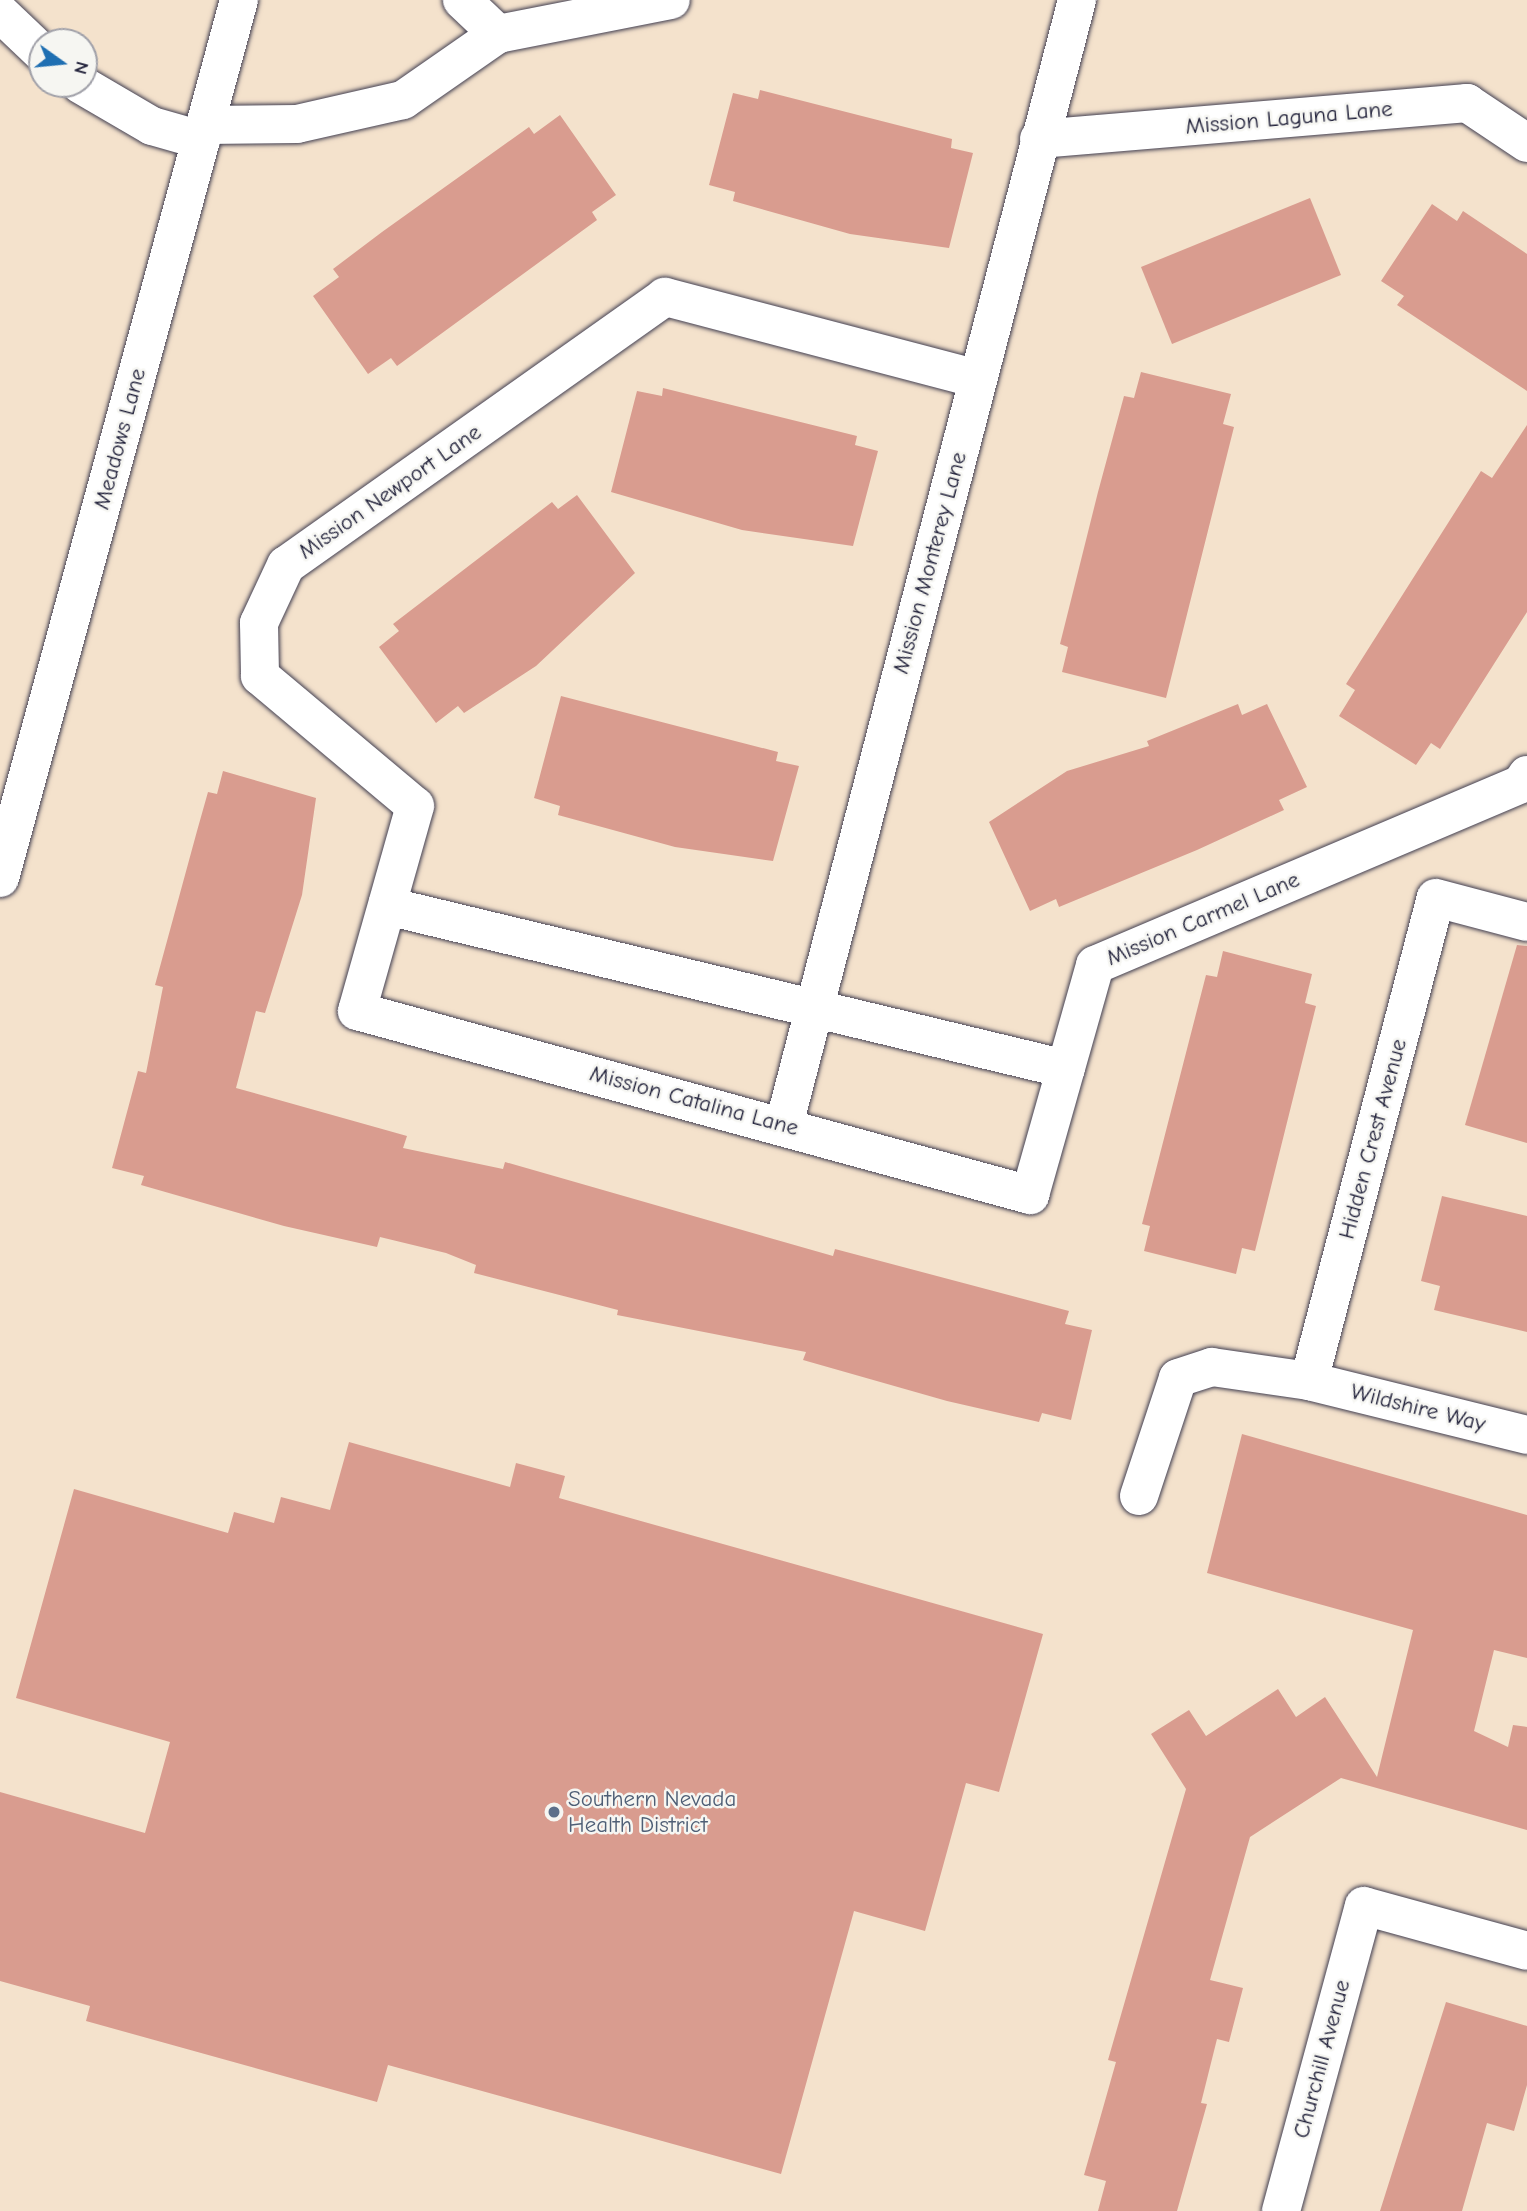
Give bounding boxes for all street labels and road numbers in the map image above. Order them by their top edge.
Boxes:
street label: Mission Laguna Lane [1184,95,1394,141]
street label: Meadows Lane [88,365,152,513]
street label: Mission Newport Lane [293,419,487,565]
street label: Mission Monterey Lane [887,449,973,677]
street label: Mission Carmel Lane [1102,866,1304,972]
street label: Hidden Crest Avenue [1333,1036,1413,1242]
street label: Mission Catalina Lane [587,1060,801,1142]
street label: Wildshire Way [1348,1378,1488,1438]
street label: Churchill Avenue [1288,1977,1356,2141]

